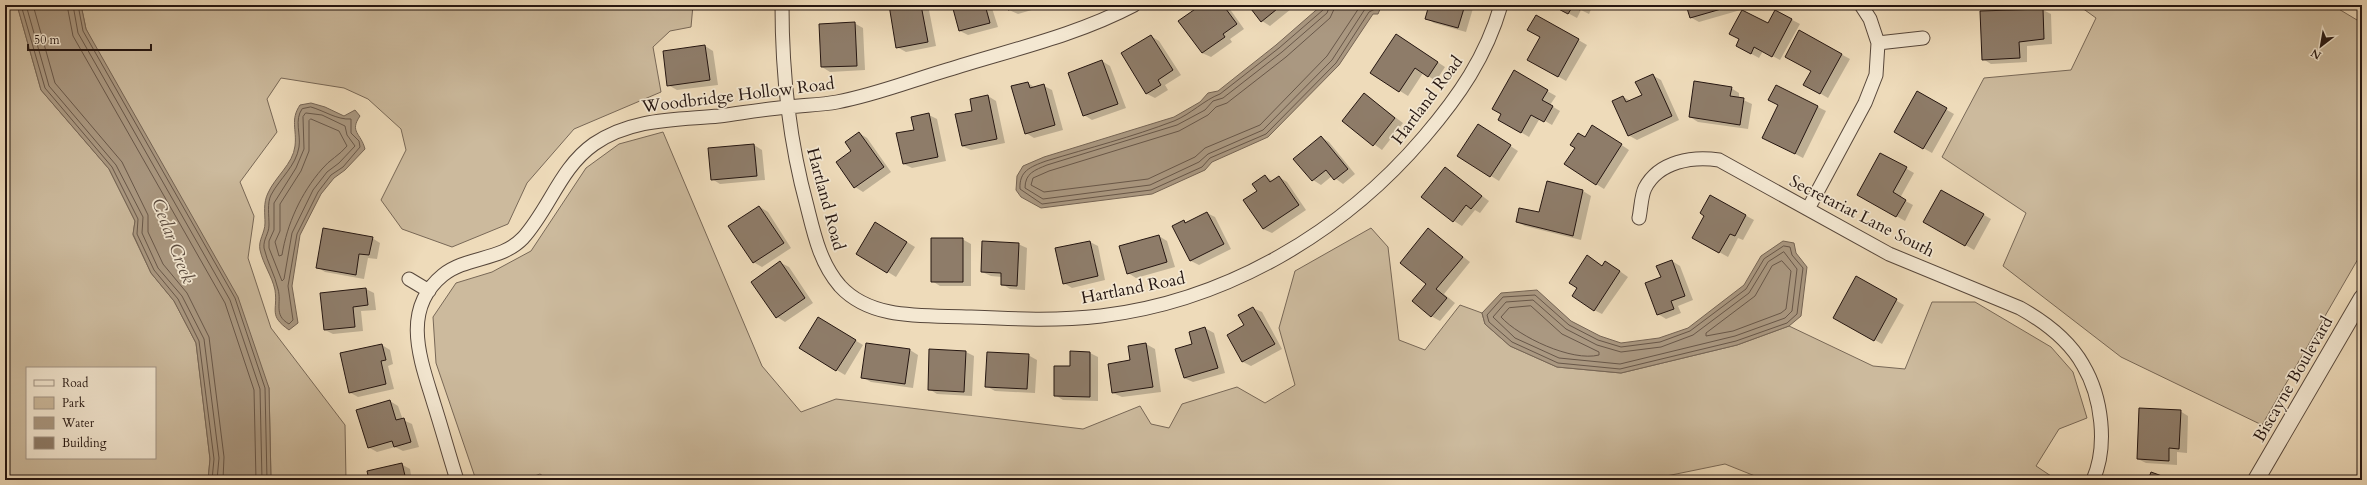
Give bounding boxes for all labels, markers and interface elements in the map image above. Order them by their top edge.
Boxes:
scale bar [28,26,151,52]
north arrow [2301,26,2341,66]
text: 50 m [34,32,61,48]
text: N [2308,45,2324,63]
street label: Hartland Road [1386,51,1468,149]
street label: Woodbridge Hollow Road [639,72,836,118]
street label: Hartland Road [801,145,851,253]
street label: Secretariat Lane South [1785,169,1939,263]
water label: Cedar Creek [145,195,201,287]
street label: Hartland Road [1079,267,1187,309]
street label: Biscayne Boulevard [2248,312,2338,446]
legend [26,367,156,459]
text: Road [62,375,89,391]
text: Park [62,395,86,411]
text: Water [61,415,95,431]
text: Building [62,435,107,451]

